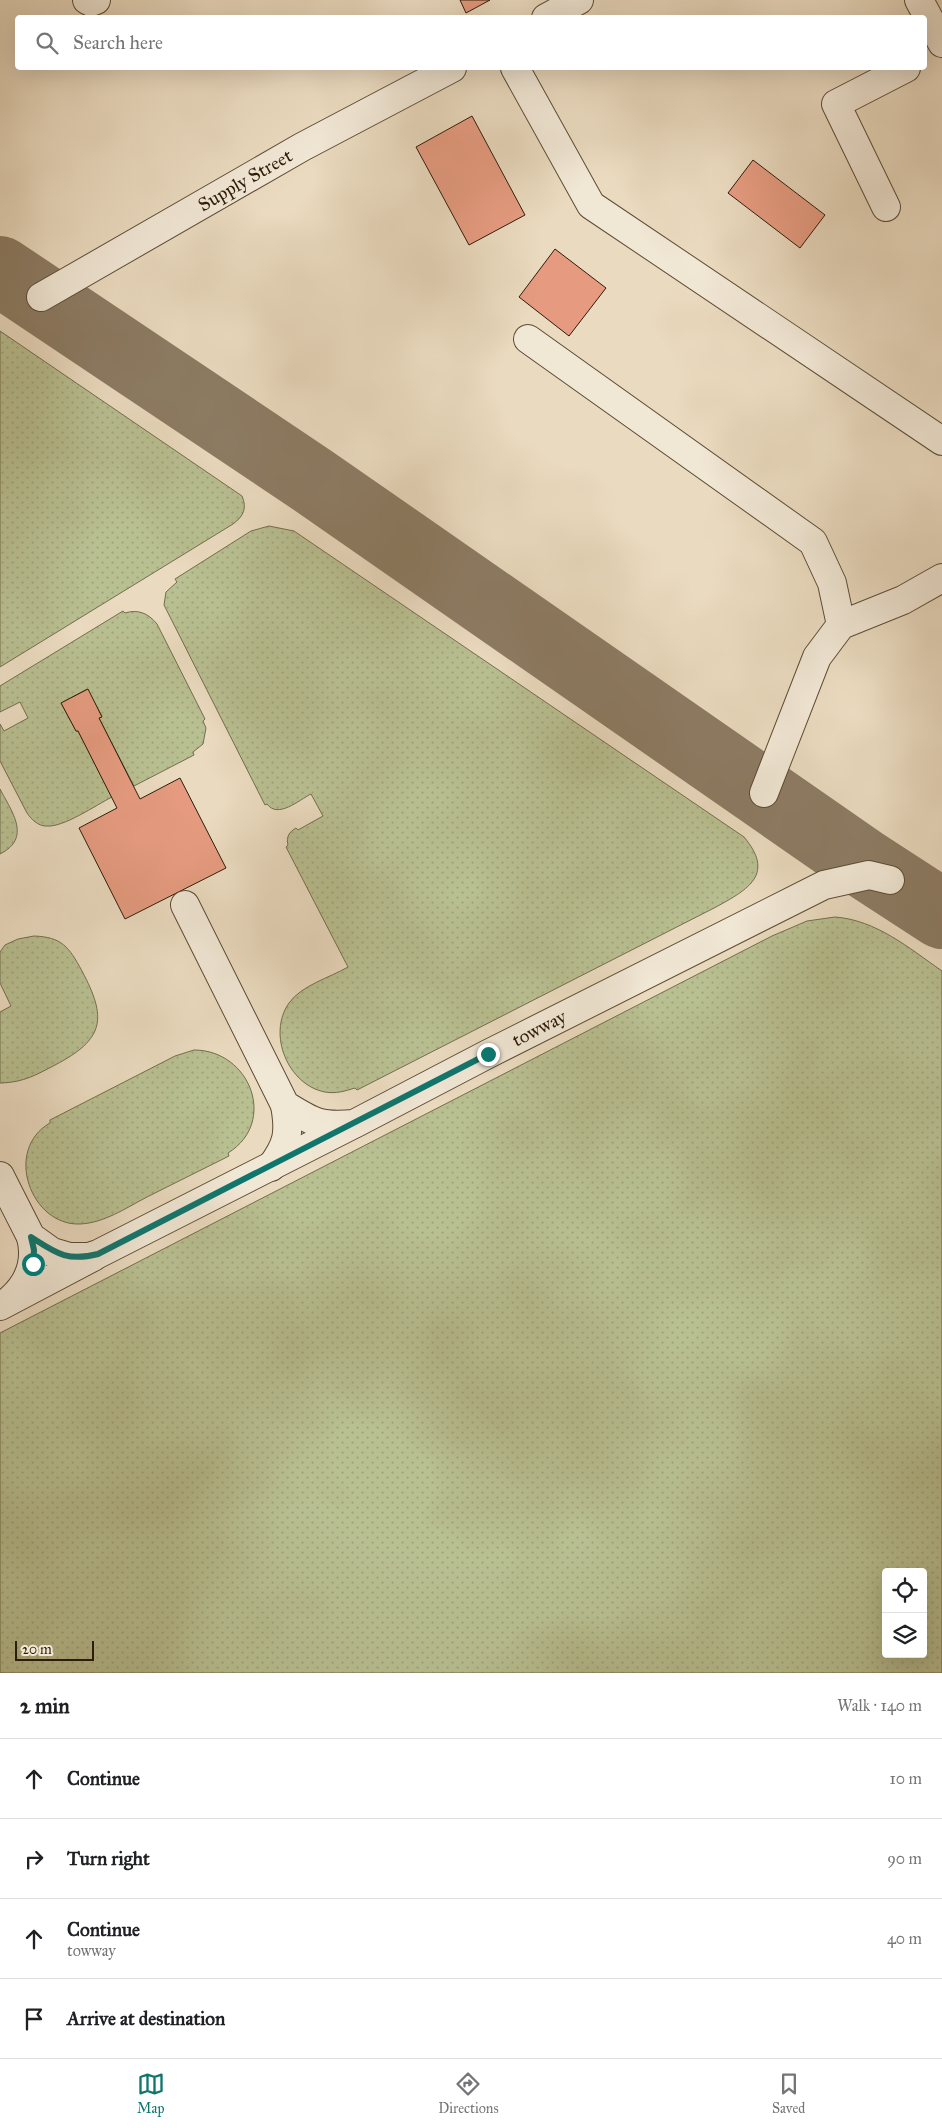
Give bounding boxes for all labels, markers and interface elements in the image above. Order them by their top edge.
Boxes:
search box [15,15,927,70]
icon: search [33,29,61,57]
text: Search here [73,31,163,54]
street label: Supply Street [194,144,296,216]
street label: towway [508,1004,571,1051]
route end [477,1043,500,1066]
route start [22,1253,45,1276]
map controls [882,1568,927,1658]
button: locate [882,1568,927,1613]
button: layers [882,1613,927,1658]
scale bar [15,1638,94,1661]
text: 20 m [22,1641,52,1658]
text: 2 min [20,1693,70,1719]
text: Walk · 140 m [837,1696,922,1715]
icon: ahead [20,1765,48,1793]
text: Continue [67,1767,140,1790]
text: 10 m [890,1769,922,1788]
icon: right [20,1845,48,1873]
text: Turn right [67,1847,150,1870]
text: 90 m [887,1849,922,1868]
text: Continue [67,1918,140,1941]
icon: ahead [20,1925,48,1953]
text: 40 m [887,1929,922,1948]
text: towway [67,1941,116,1960]
icon: arrive [20,2005,48,2033]
text: Arrive at destination [67,2007,225,2030]
tab: Map [137,2070,165,2117]
tab: Directions [438,2070,499,2117]
tab: Saved [772,2070,805,2117]

